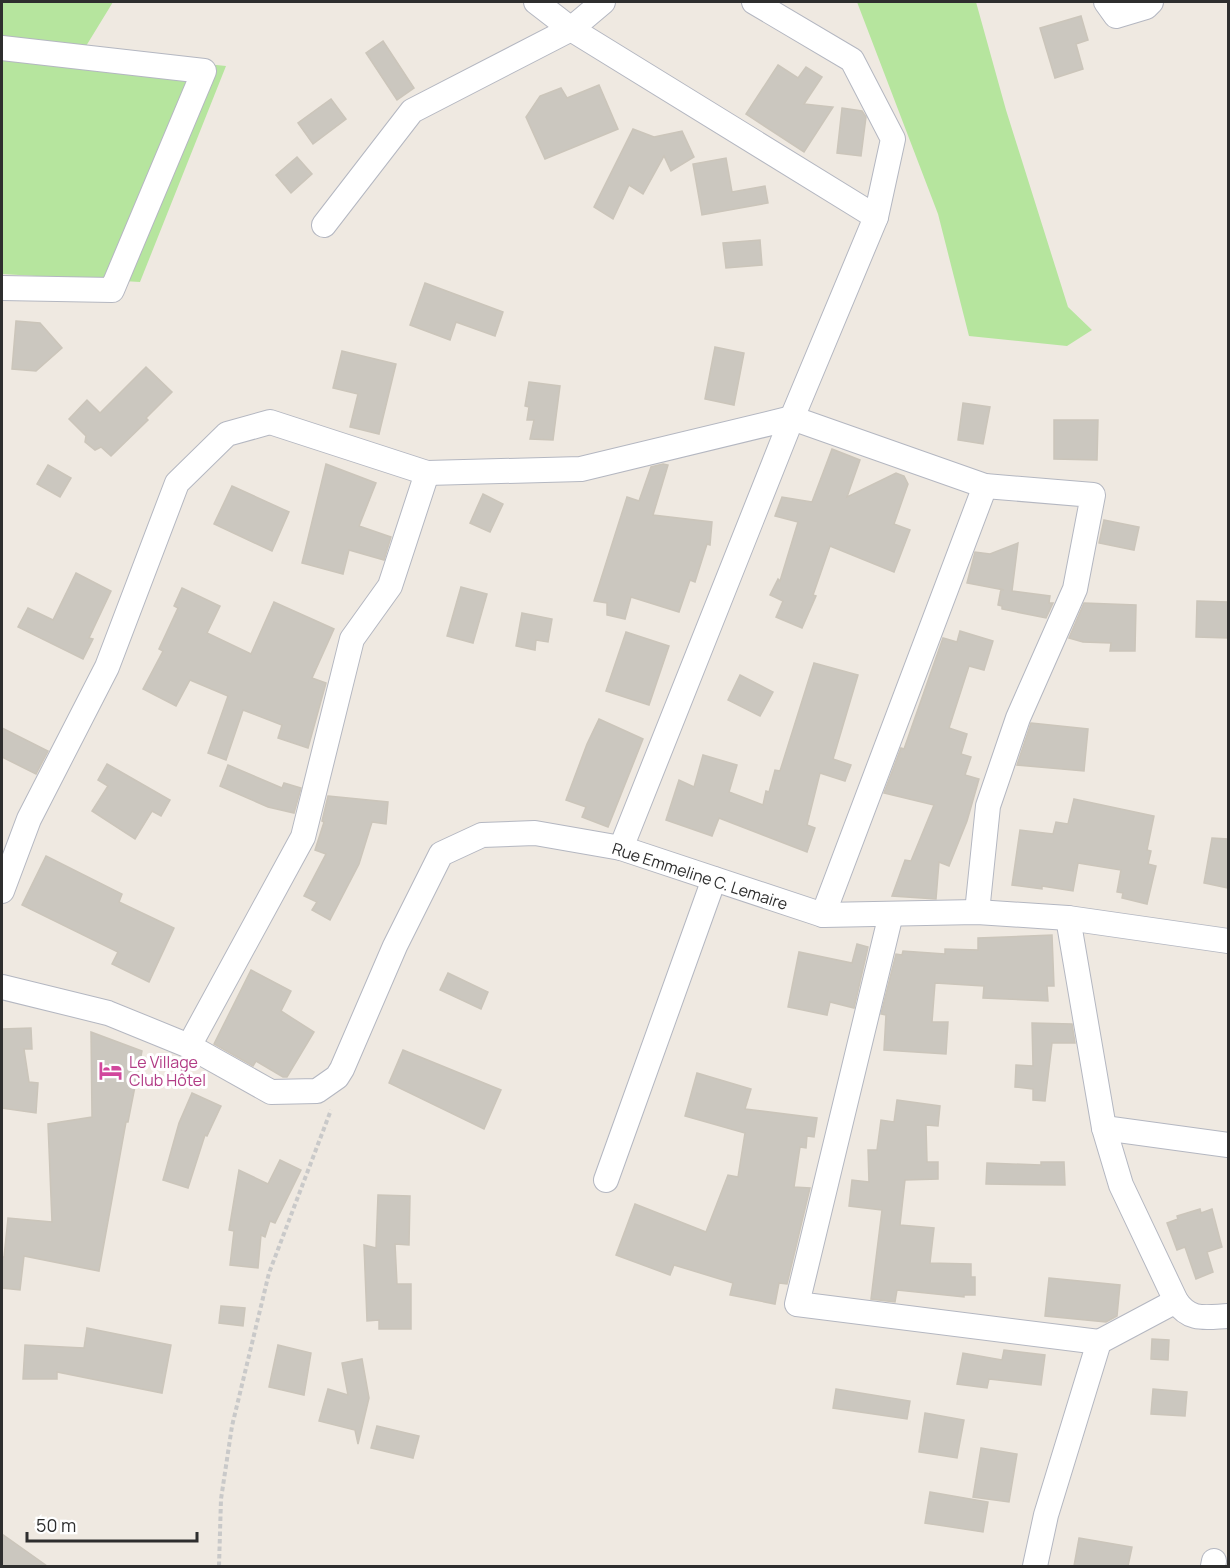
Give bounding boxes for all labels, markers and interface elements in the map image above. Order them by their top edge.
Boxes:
street label: Rue Emmeline C. Lemaire [609,837,791,915]
place label: Le Village Club Hôtel [129,1051,206,1091]
hotel icon: Le Village Club Hôtel [98,1058,124,1084]
scale bar [27,1505,196,1543]
text: 50 m [36,1513,76,1537]

